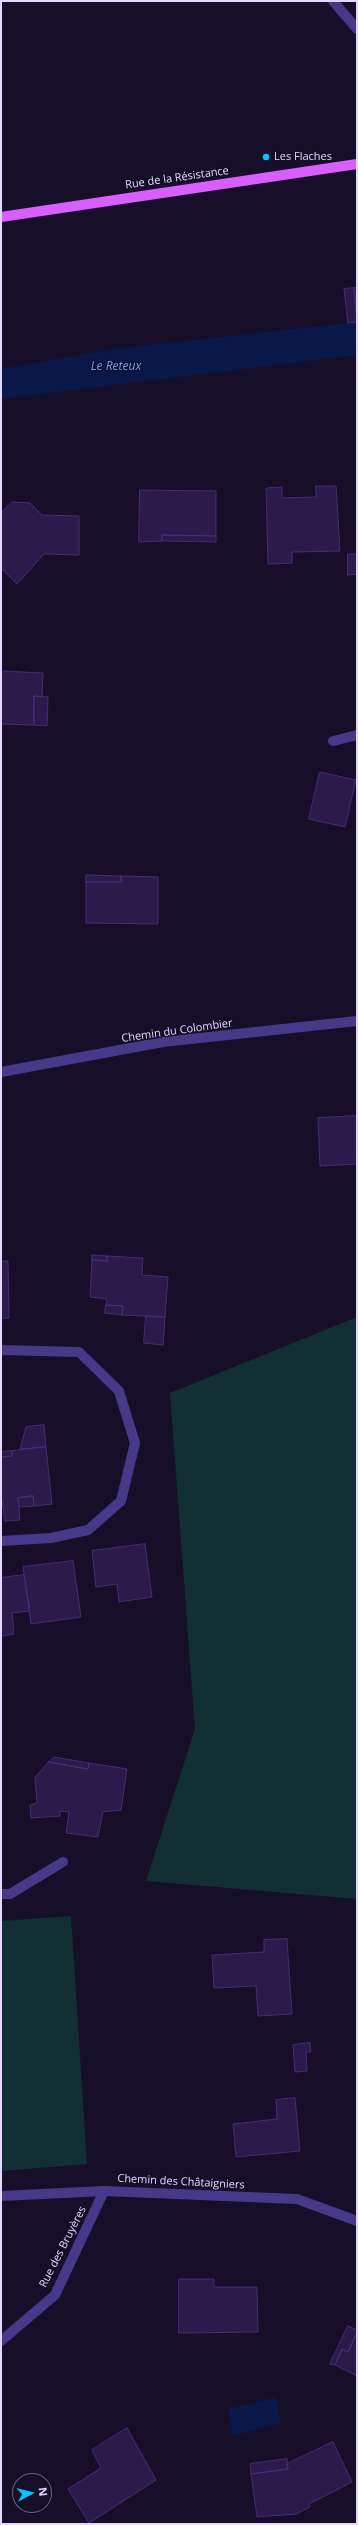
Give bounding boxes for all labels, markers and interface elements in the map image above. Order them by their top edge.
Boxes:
place label: Les Flaches [274,150,332,164]
marker: Les Flaches [261,152,271,162]
street label: Rue de la Résistance [124,164,230,192]
water label: Le Reteux [91,360,141,374]
street label: Chemin du Colombier [121,1017,233,1045]
street label: Chemin des Châtaigniers [117,2172,245,2192]
street label: Rue des Bruyères [37,2204,89,2290]
north arrow [12,2473,52,2513]
text: N [35,2486,51,2497]

